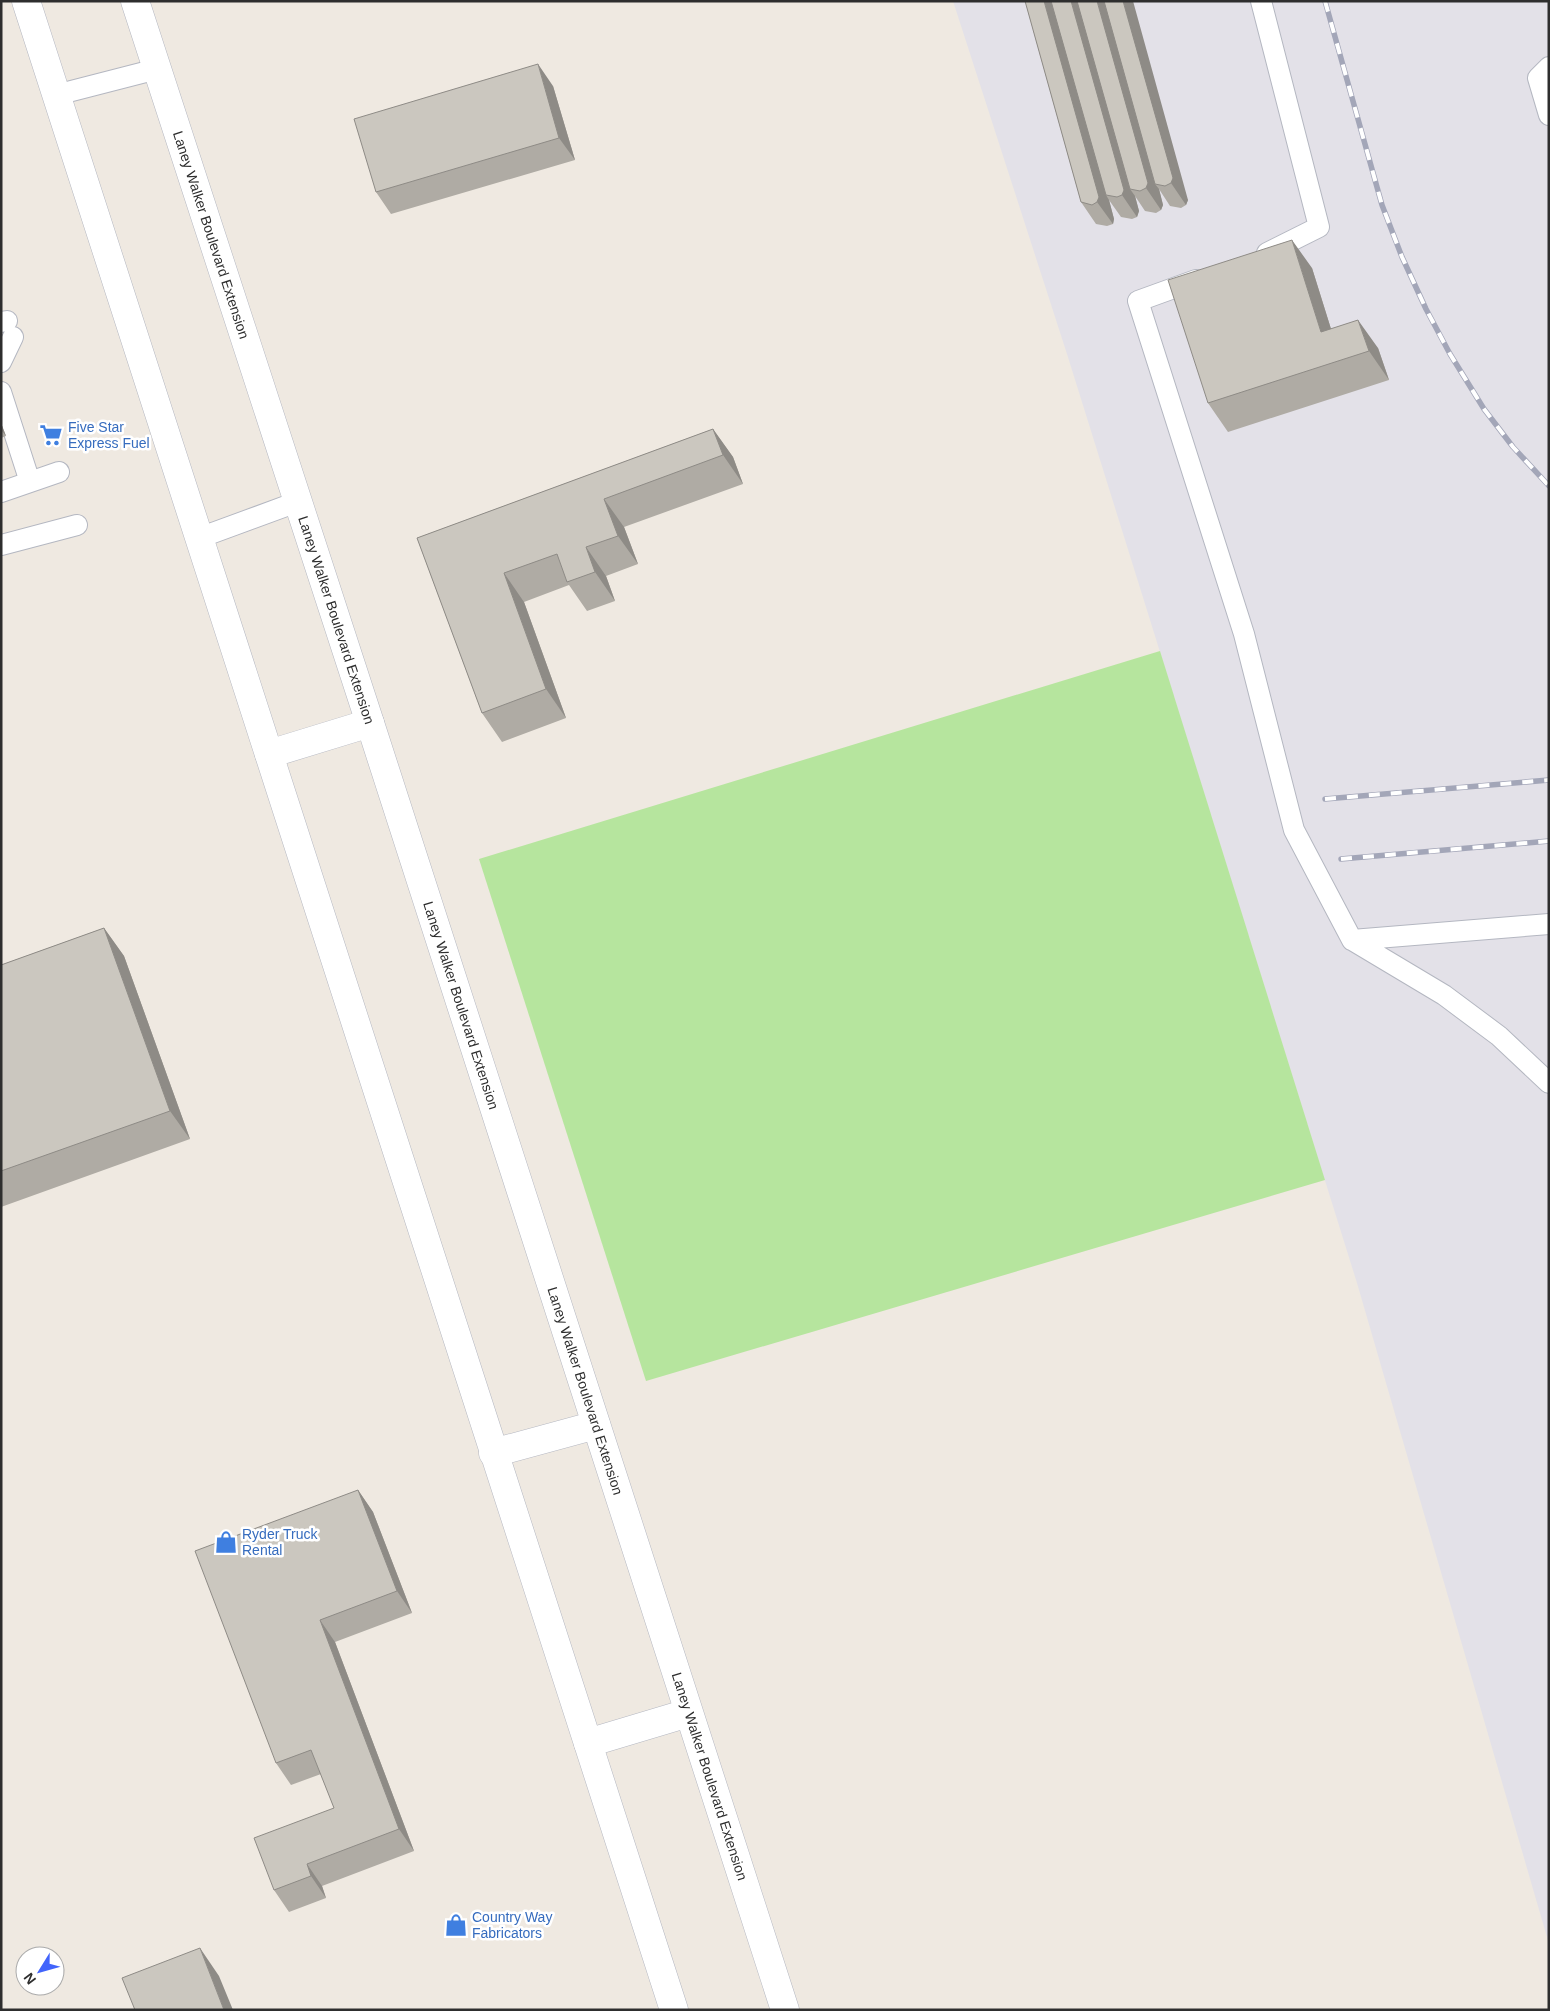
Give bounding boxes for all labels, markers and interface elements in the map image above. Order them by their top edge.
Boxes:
street label: Laney Walker Boulevard Extension [170,129,252,341]
place label: Five Star Express Fuel [68,419,150,451]
supermarket icon: Five Star Express Fuel [38,422,64,448]
street label: Laney Walker Boulevard Extension [295,514,378,726]
street label: Laney Walker Boulevard Extension [420,899,502,1111]
street label: Laney Walker Boulevard Extension [544,1285,626,1497]
place label: Ryder Truck Rental [242,1526,318,1558]
shop icon: Ryder Truck Rental [213,1529,239,1555]
street label: Laney Walker Boulevard Extension [669,1670,751,1882]
place label: Country Way Fabricators [472,1909,552,1941]
shop icon: Country Way Fabricators [443,1912,469,1938]
north arrow [15,1946,65,1996]
text: N [20,1970,39,1988]

